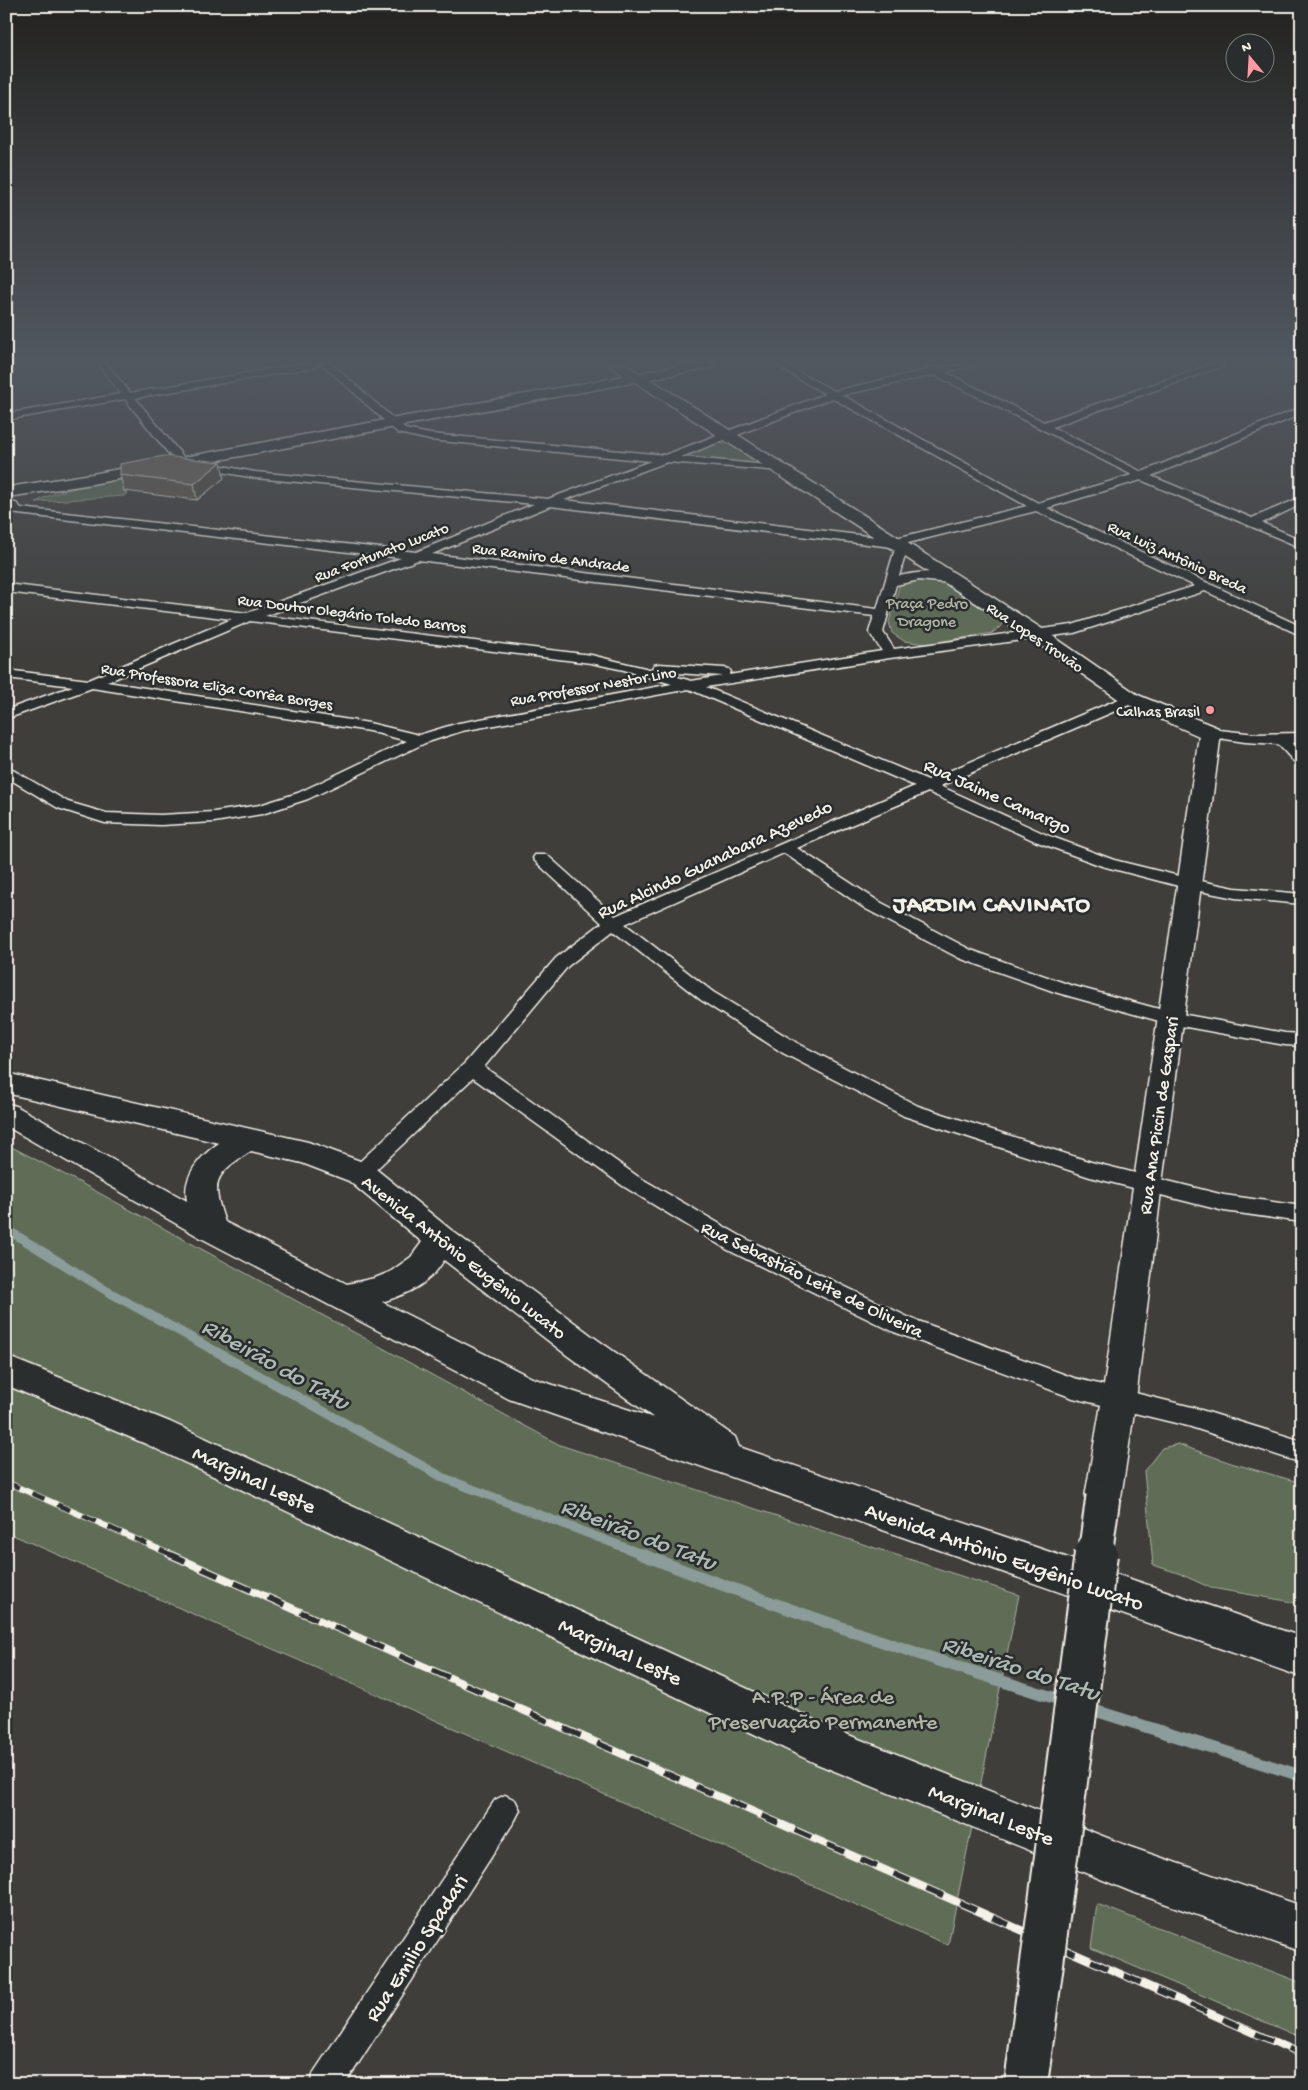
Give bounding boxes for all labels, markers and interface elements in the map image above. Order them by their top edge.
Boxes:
north arrow [1226,32,1276,82]
text: N [1240,39,1254,58]
street label: Rua Luiz Antônio Breda [1104,519,1250,600]
street label: Rua Fortunato Lucato [312,520,452,589]
street label: Rua Ramiro de Andrade [471,540,631,579]
street label: Rua Doutor Olegário Toledo Barros [236,592,468,639]
park label: Praça Pedro Dragone [885,596,968,633]
street label: Rua Lopes Trovão [982,599,1086,678]
street label: Rua Professora Eliza Corrêa Borges [99,661,335,716]
street label: Rua Professor Nestor Lino [509,664,678,712]
place label: Calhas Brasil [1116,704,1200,723]
marker: Calhas Brasil [1204,704,1216,716]
street label: Rua Jaime Camargo [919,755,1074,841]
street label: Rua Alcindo Guanabara Azevedo [594,797,837,926]
district label: JARDIM CAVINATO [892,892,1091,921]
street label: Rua Ana Piccin de Gaspari [1135,1015,1186,1216]
street label: Avenida Antônio Eugênio Lucato [356,1172,570,1346]
street label: Rua Sebastião Leite de Oliveira [696,1217,928,1346]
water label: Ribeirão do Tatu [196,1314,354,1419]
street label: Marginal Leste [187,1442,320,1522]
water label: Ribeirão do Tatu [556,1493,721,1580]
street label: Avenida Antônio Eugênio Lucato [861,1499,1147,1619]
street label: Marginal Leste [553,1614,686,1694]
water label: Ribeirão do Tatu [938,1631,1104,1710]
park label: A.P.P - Área de Preservação Permanente [708,1686,938,1737]
street label: Marginal Leste [924,1780,1058,1854]
street label: Rua Emilio Spadari [361,1871,476,2028]

